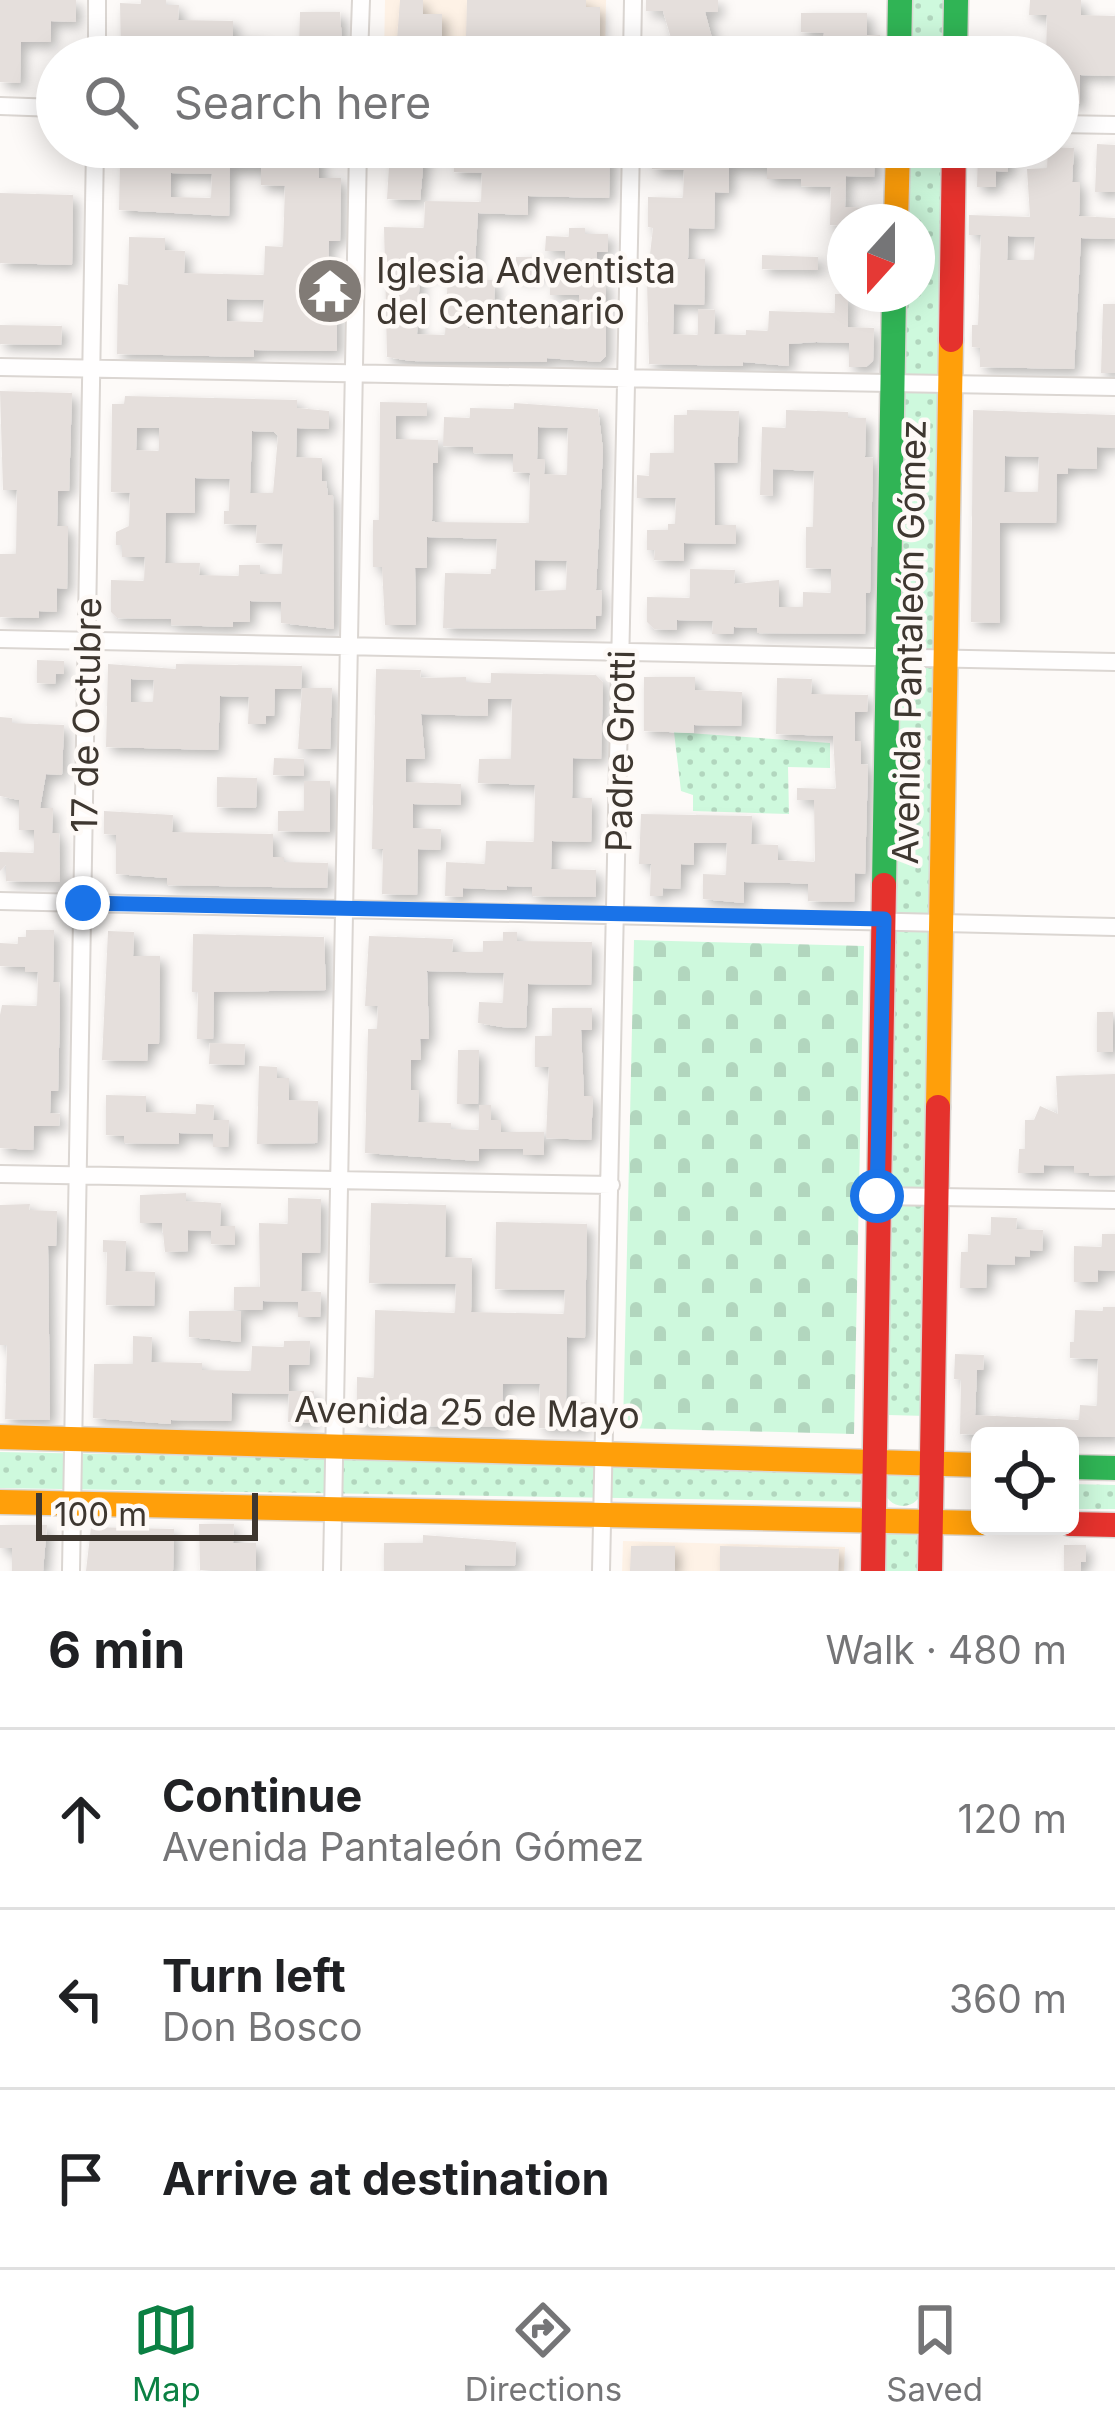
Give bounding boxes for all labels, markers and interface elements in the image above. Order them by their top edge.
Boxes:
search box [36,36,1079,168]
icon: search [78,69,144,135]
text: Search here [174,75,431,130]
north arrow [827,204,935,312]
place label: Iglesia Adventista del Centenario [376,248,676,333]
temple icon: Iglesia Adventista del Centenario [295,256,365,326]
street label: Avenida Pantaleón Gómez [883,419,935,865]
street label: 17 de Octubre [62,597,110,833]
street label: Padre Grotti [596,650,644,852]
route end [56,876,110,930]
route start [850,1169,904,1223]
street label: Avenida 25 de Mayo [294,1387,640,1437]
map controls [971,1427,1079,1535]
button: locate [971,1427,1079,1535]
scale bar [36,1487,258,1540]
text: 100 m [54,1494,147,1534]
text: 6 min [48,1619,185,1680]
text: Walk · 480 m [826,1626,1067,1673]
text: Continue [162,1768,362,1823]
icon: ahead [48,1786,114,1852]
text: 120 m [958,1795,1067,1842]
text: Avenida Pantaleón Gómez [162,1823,644,1870]
text: Turn left [162,1948,346,2003]
icon: left [48,1966,114,2032]
text: 360 m [949,1975,1067,2022]
text: Don Bosco [162,2003,363,2050]
icon: arrive [48,2146,114,2212]
text: Arrive at destination [162,2151,609,2206]
tab: Map [132,2297,201,2409]
tab: Directions [465,2297,622,2409]
tab: Saved [886,2297,983,2409]

